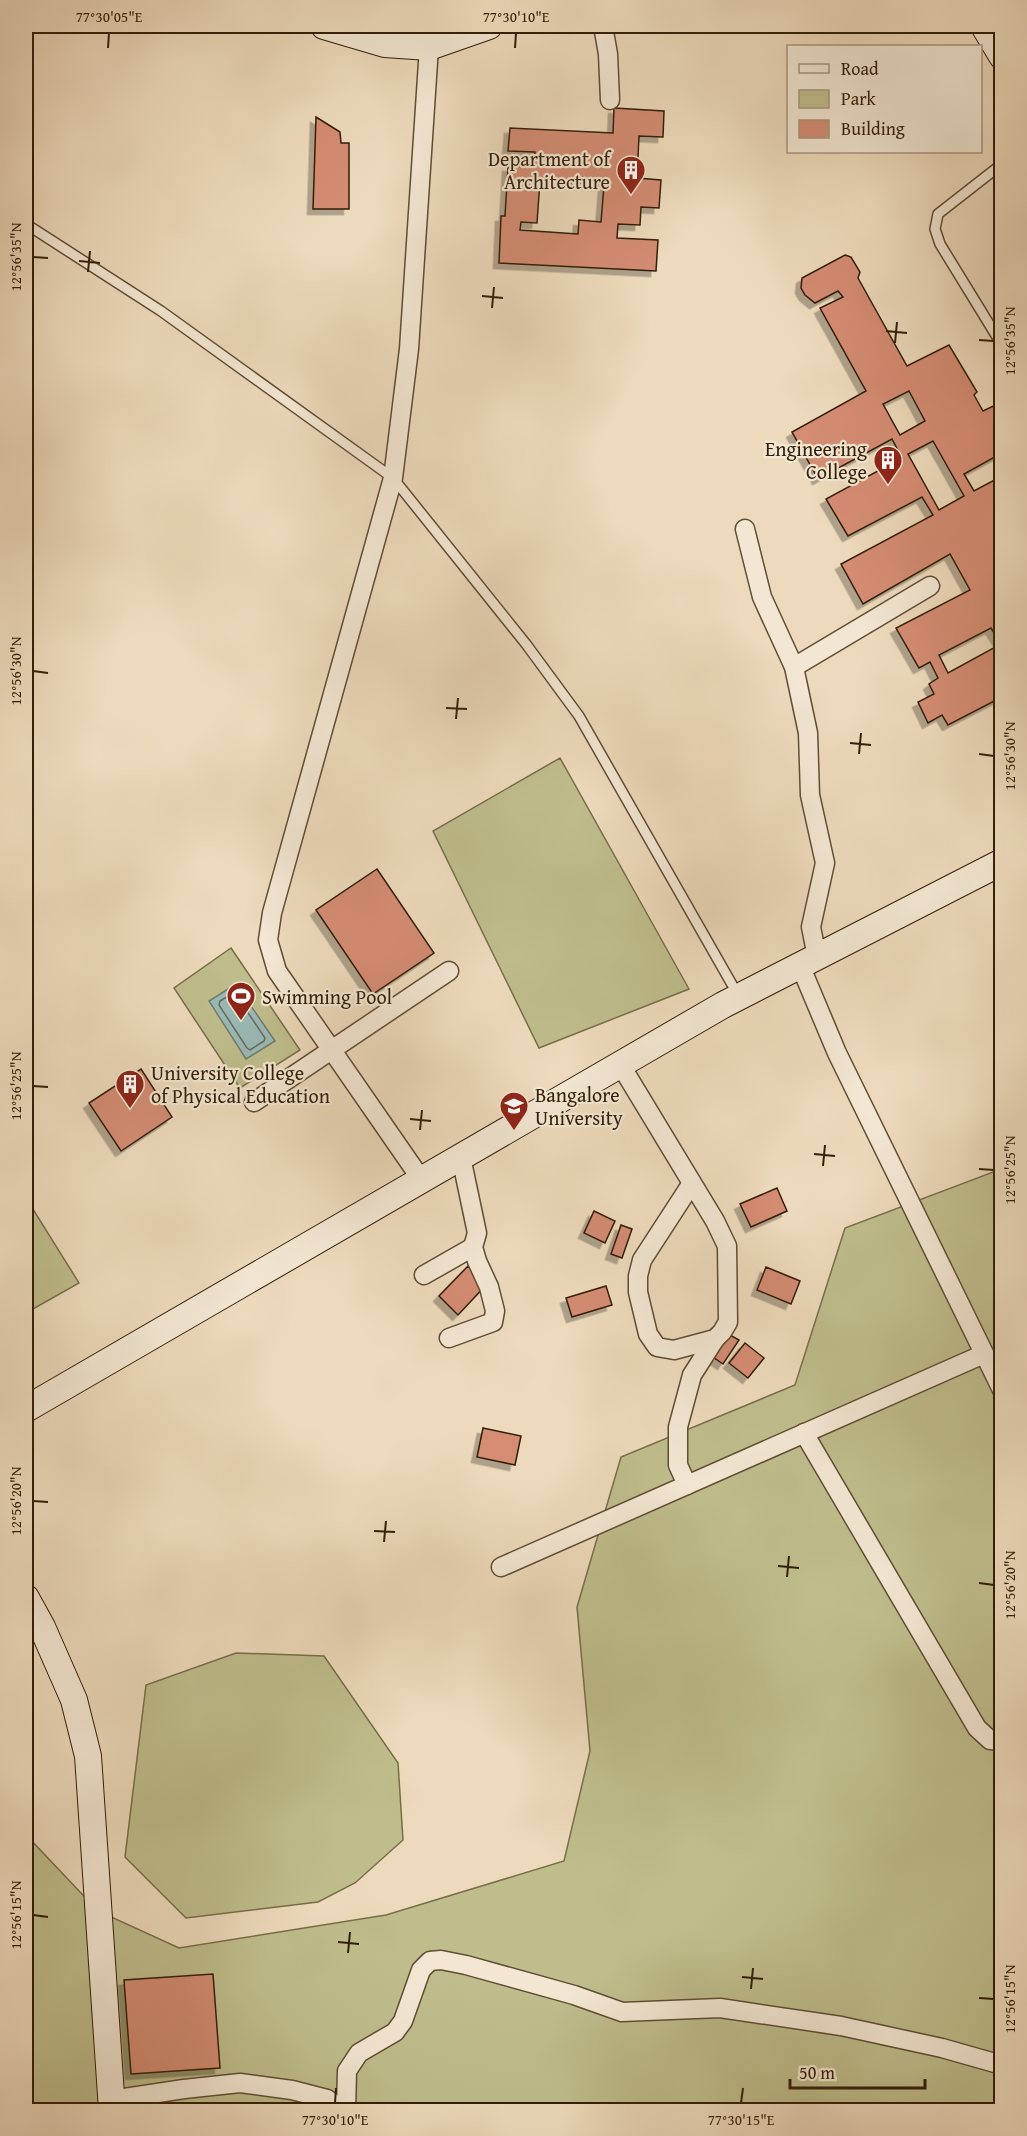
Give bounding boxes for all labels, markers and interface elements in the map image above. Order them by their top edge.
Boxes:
text: 77°30'05"E [76,6,143,27]
text: 77°30'10"E [483,6,550,27]
legend [787,45,982,153]
text: Road [841,55,879,82]
text: Park [841,85,877,112]
text: Building [841,115,905,142]
place label: Department of Architecture [488,144,613,196]
building icon: Department of Architecture [615,154,647,196]
text: 12°56'35"N [5,222,26,291]
text: 12°56'35"N [999,306,1020,375]
place label: Engineering College [765,434,867,486]
building icon: Engineering College [872,444,904,486]
text: 12°56'30"N [5,636,26,705]
text: 12°56'30"N [999,721,1020,790]
sports icon: Swimming Pool [225,980,257,1022]
place label: Swimming Pool [262,982,393,1011]
text: 12°56'25"N [5,1051,26,1120]
place label: University College of Physical Education [151,1058,330,1110]
building icon: University College of Physical Education [114,1068,146,1110]
place label: Bangalore University [535,1080,623,1132]
school or university icon: Bangalore University [498,1090,530,1132]
text: 12°56'25"N [999,1135,1020,1204]
text: 12°56'20"N [5,1466,26,1535]
text: 12°56'20"N [999,1550,1020,1619]
text: 12°56'15"N [5,1880,26,1949]
text: 12°56'15"N [999,1964,1020,2033]
scale bar [790,2052,925,2090]
text: 50 m [799,2059,835,2086]
text: 77°30'10"E [302,2109,369,2130]
text: 77°30'15"E [708,2109,775,2130]

